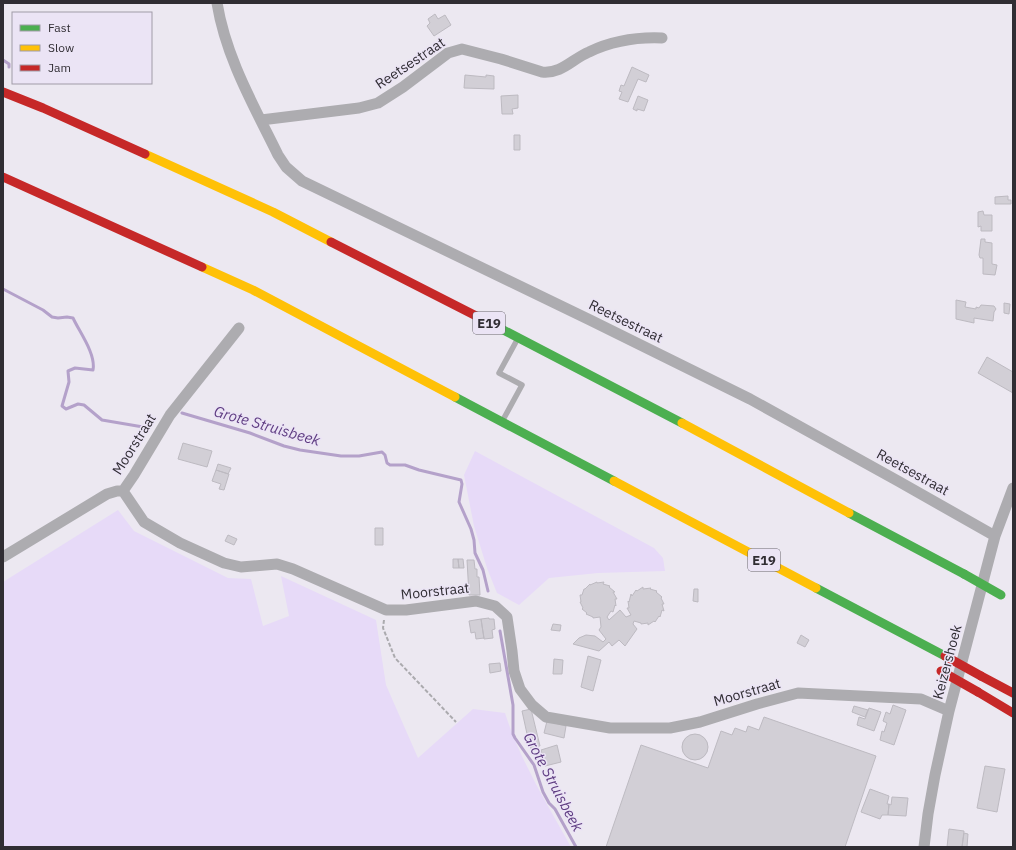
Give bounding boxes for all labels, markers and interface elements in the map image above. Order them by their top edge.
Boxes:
legend [12,12,152,84]
text: Fast [48,20,71,35]
street label: Reetsestraat [372,33,448,93]
text: Slow [48,40,74,55]
text: Jam [48,60,71,75]
street label: Reetsestraat [586,295,666,347]
road number: E19 [473,312,505,334]
water label: Grote Struisbeek [212,401,323,450]
street label: Moorstraat [108,410,160,478]
street label: Reetsestraat [874,445,952,499]
road number: E19 [748,549,780,571]
street label: Moorstraat [400,578,470,604]
street label: Keizershoek [928,622,966,701]
street label: Moorstraat [711,674,783,710]
water label: Grote Struisbeek [519,729,588,835]

